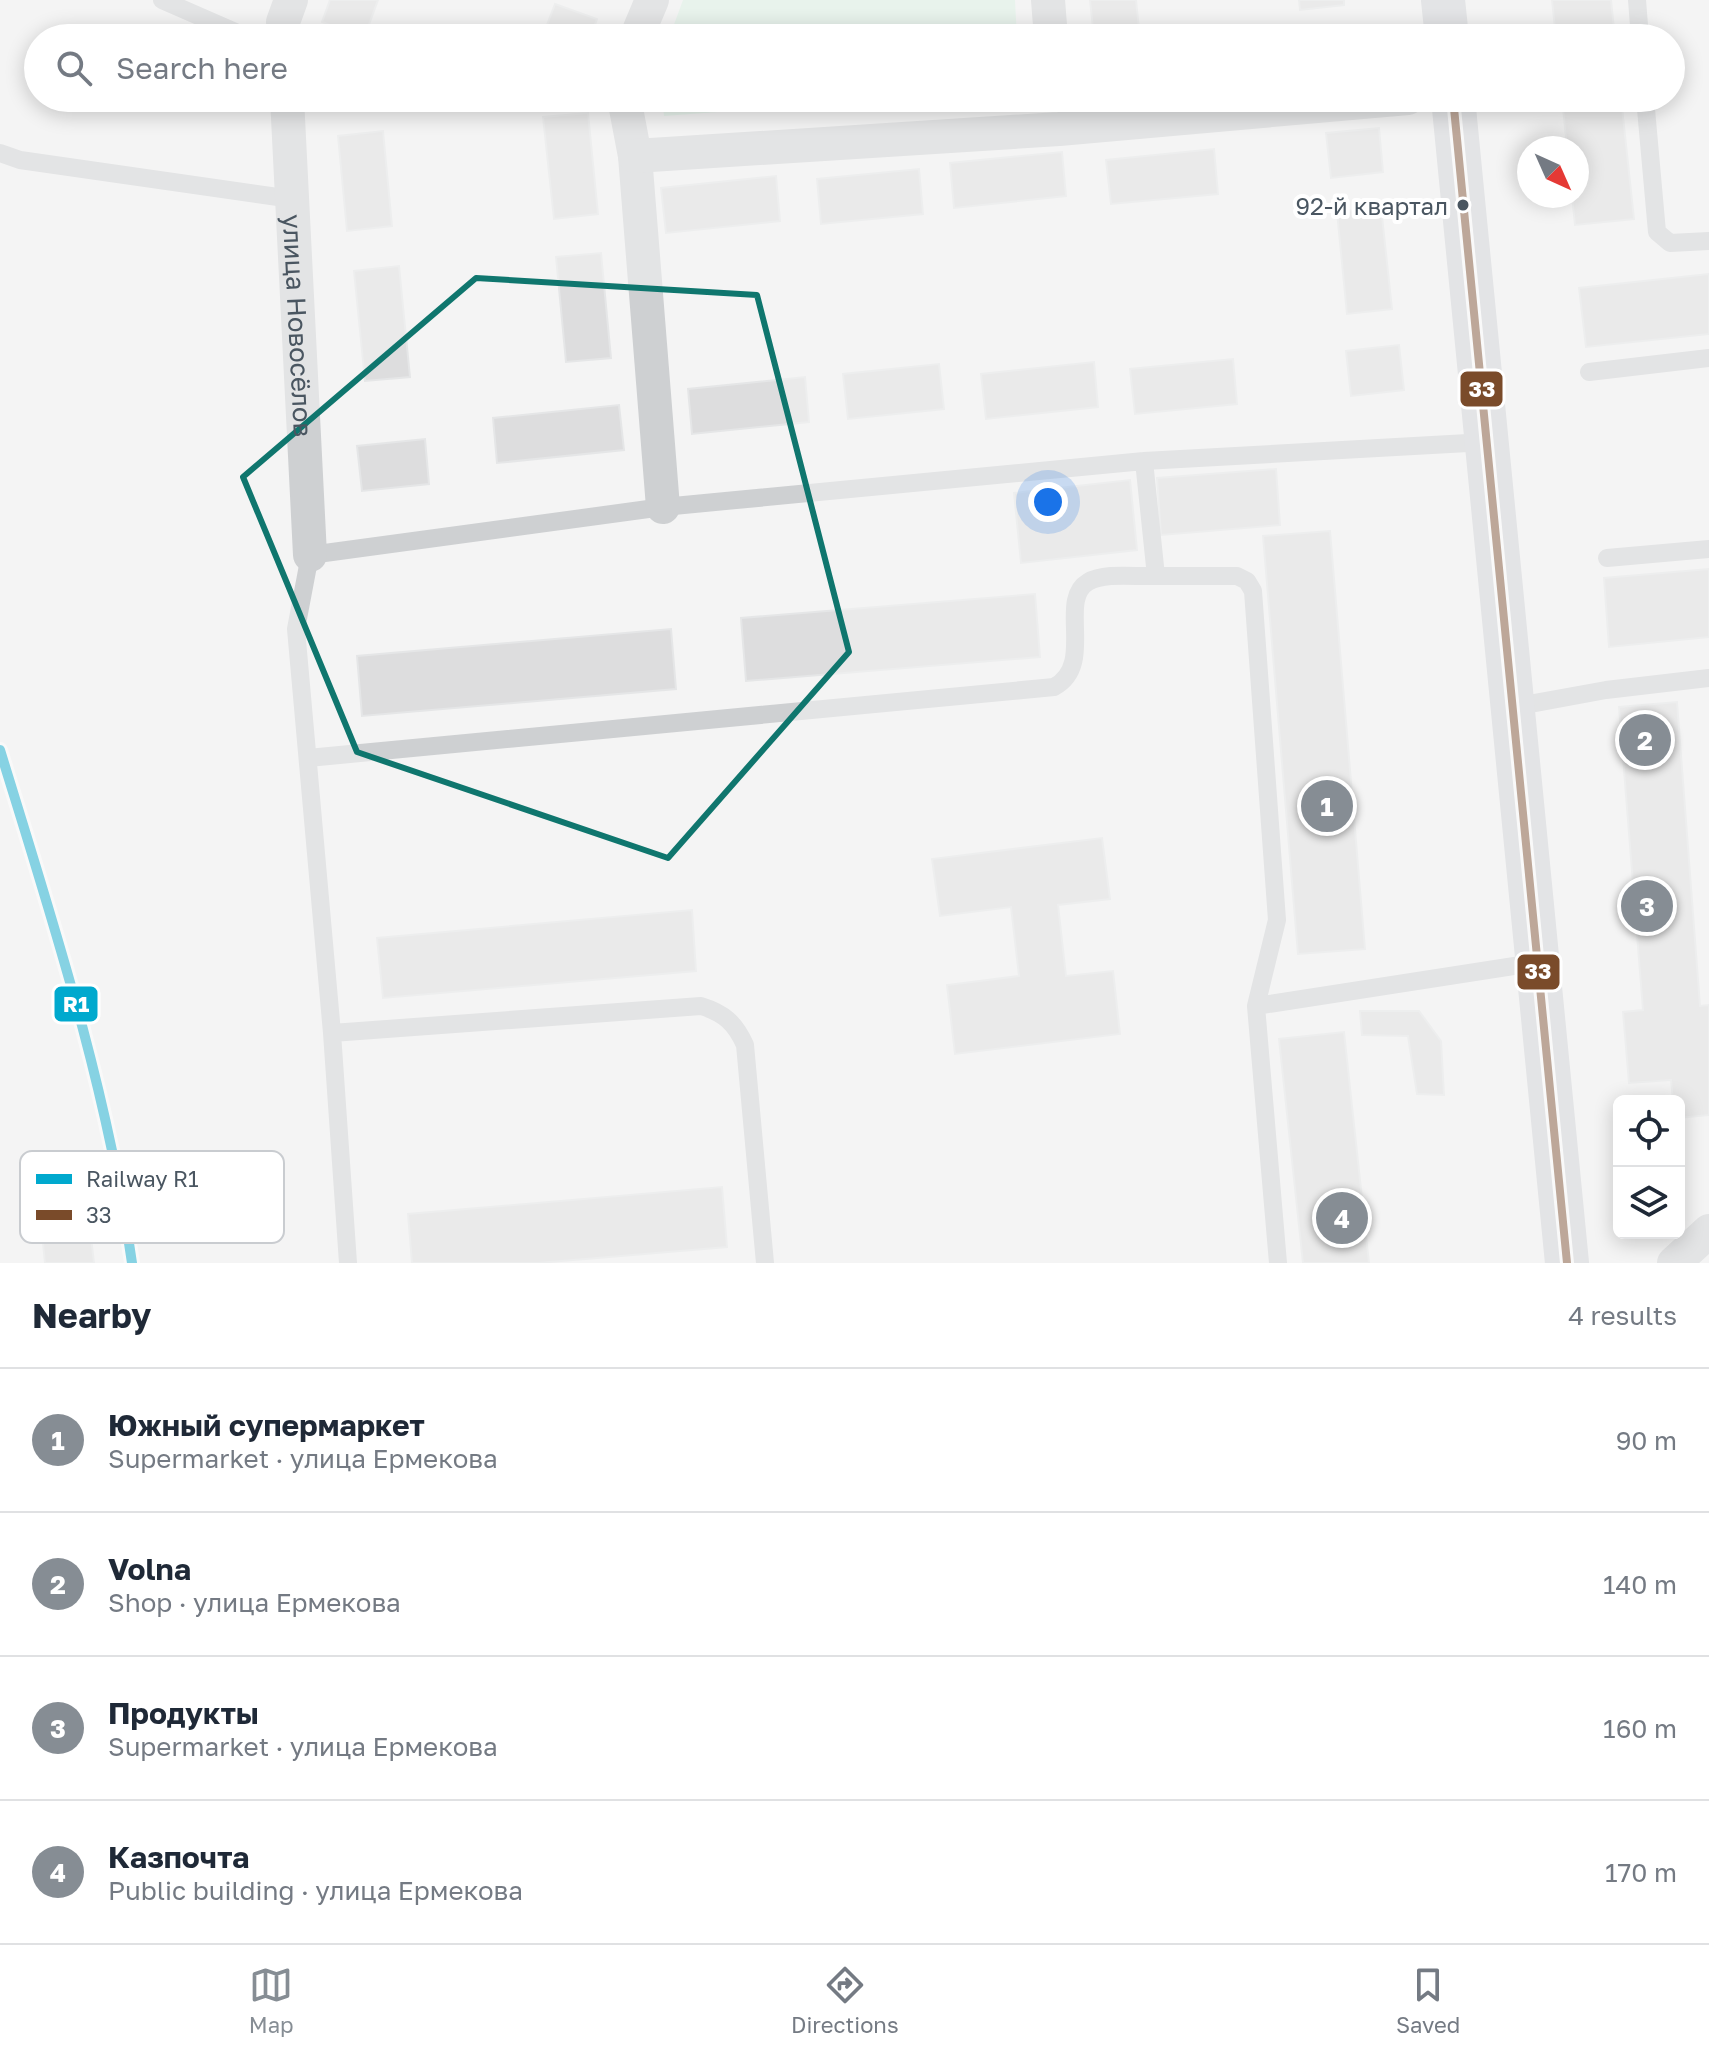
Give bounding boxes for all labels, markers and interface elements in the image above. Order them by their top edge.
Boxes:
search box [24,24,1685,112]
icon: search [52,46,96,90]
text: Search here [116,50,288,86]
north arrow [1517,136,1589,208]
place label: 92-й квартал [1295,191,1448,220]
marker: 92-й квартал [1455,197,1471,213]
street label: улица Новосёлов [277,214,320,438]
line badge: 33 [1459,370,1504,408]
text: 33 [1469,375,1495,402]
your location [1028,482,1068,522]
pin: 2 [1619,710,1671,770]
pin: 1 [1301,776,1353,836]
pin: 3 [1621,876,1673,936]
line badge: 33 [1516,953,1561,991]
text: 33 [1525,957,1551,984]
line badge: R1 [53,985,99,1023]
text: R1 [63,990,89,1017]
map controls [1613,1095,1685,1239]
button: locate [1613,1095,1685,1167]
legend [20,1151,284,1243]
text: Railway R1 [86,1165,199,1192]
button: layers [1613,1167,1685,1239]
pin: 4 [1316,1188,1368,1248]
text: 33 [86,1201,112,1228]
text: Nearby [32,1295,152,1335]
text: 4 results [1568,1300,1677,1331]
text: Южный супермаркет [108,1407,425,1443]
text: 1 [51,1425,65,1456]
text: 90 m [1616,1425,1677,1456]
text: Supermarket · улица Ермекова [108,1443,498,1474]
text: Volna [108,1551,191,1587]
text: 2 [50,1569,66,1600]
text: 140 m [1603,1569,1677,1600]
text: Shop · улица Ермекова [108,1587,401,1618]
text: Продукты [108,1695,259,1731]
text: 3 [50,1713,66,1744]
text: 160 m [1603,1713,1677,1744]
text: Supermarket · улица Ермекова [108,1731,498,1762]
text: Казпочта [108,1839,249,1875]
text: 4 [50,1857,66,1888]
text: 170 m [1605,1857,1677,1888]
text: Public building · улица Ермекова [108,1875,523,1906]
tab: Map [249,1963,294,2038]
tab: Directions [791,1963,899,2038]
tab: Saved [1396,1963,1460,2038]

